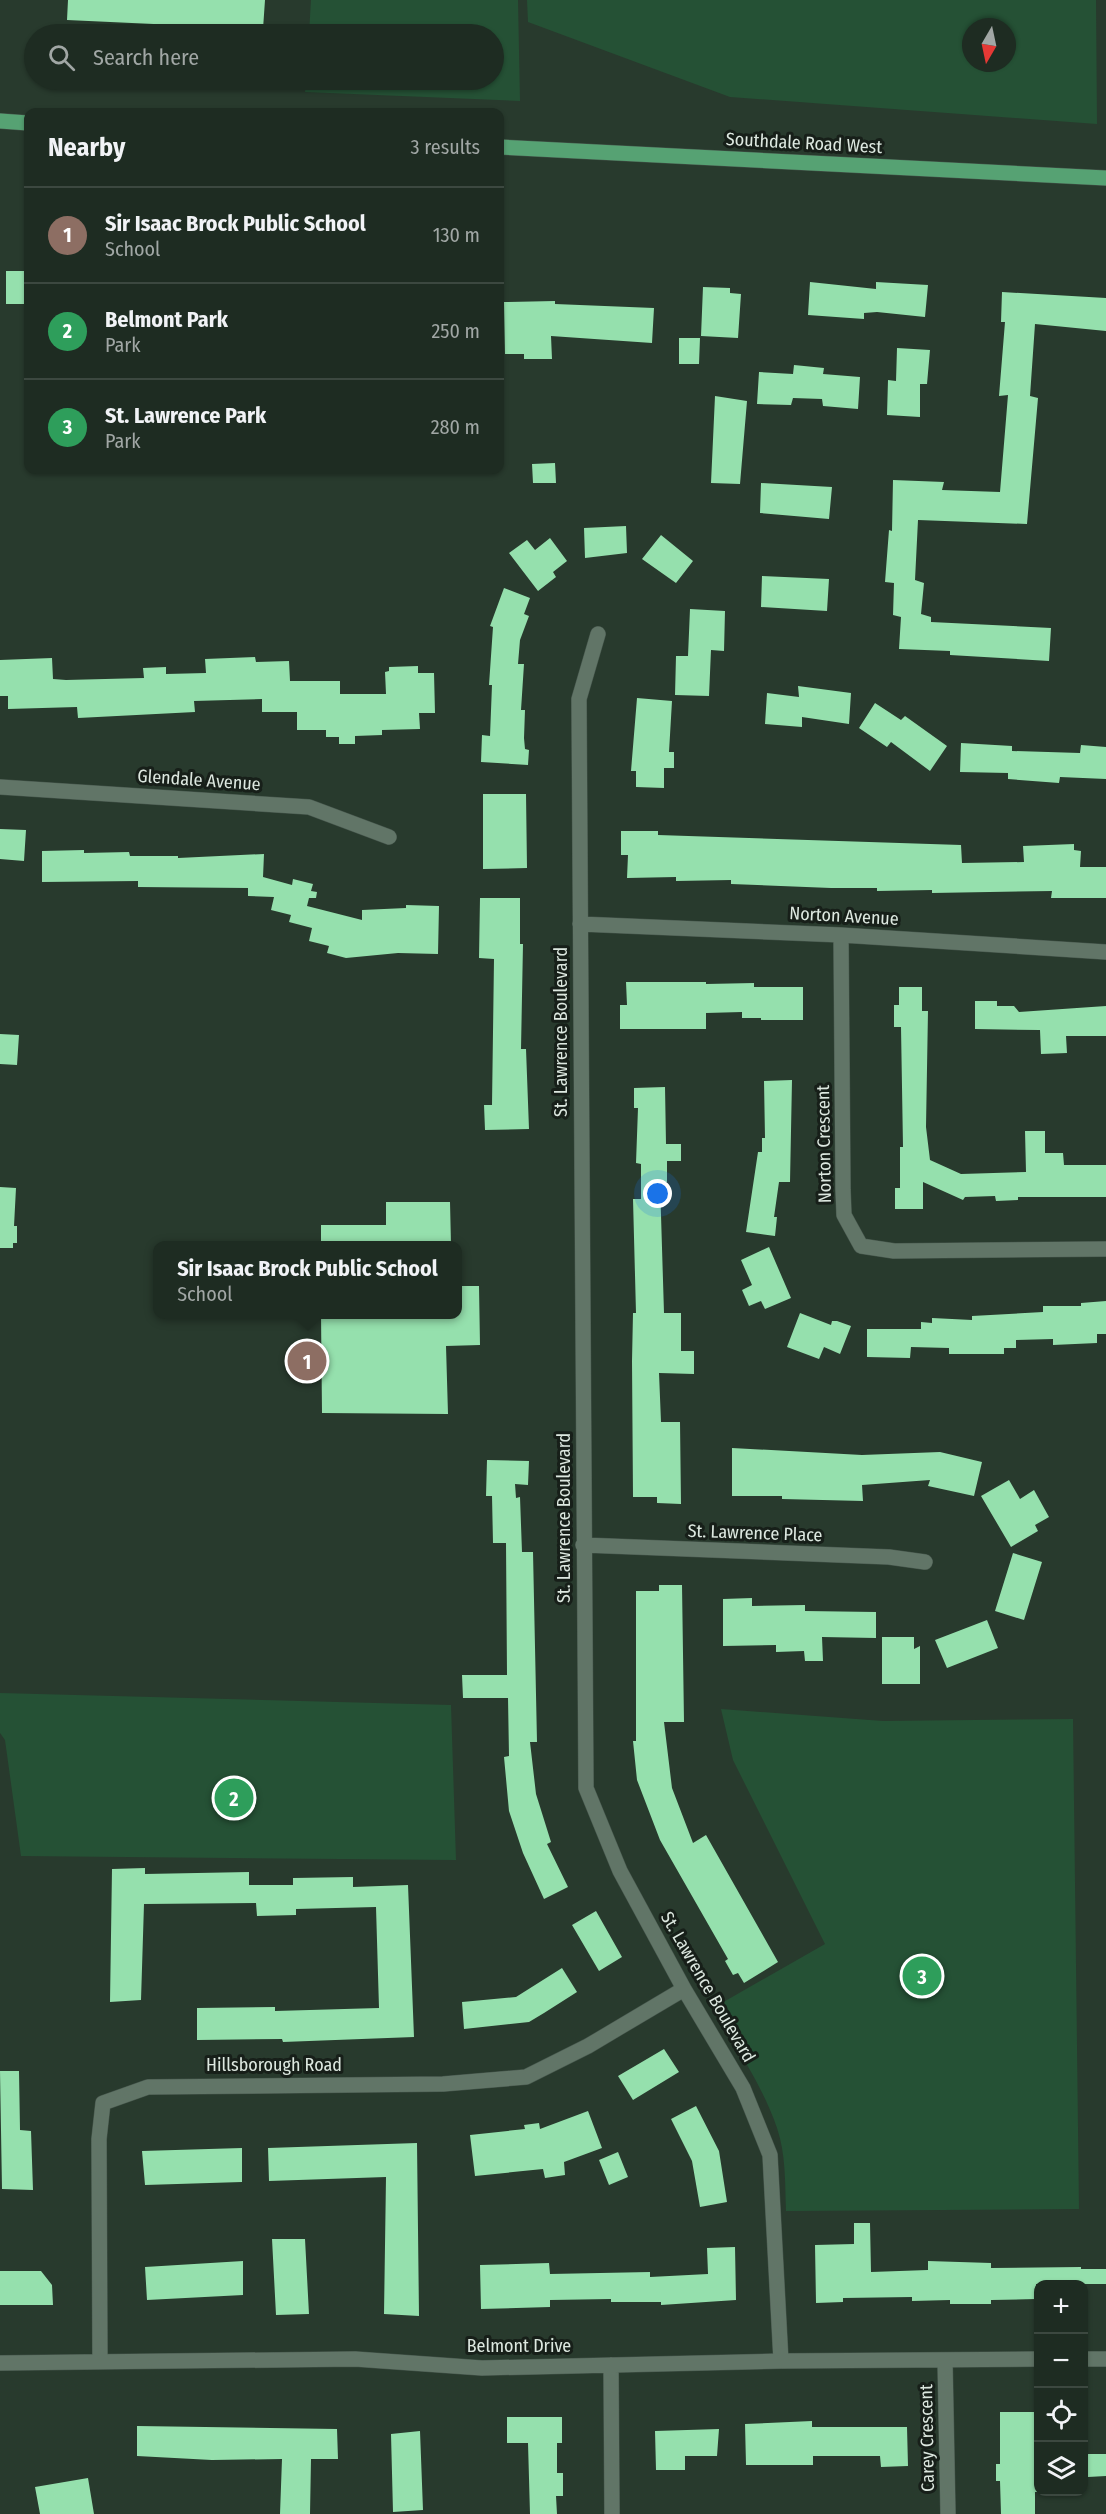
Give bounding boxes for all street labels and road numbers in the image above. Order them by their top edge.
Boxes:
street label: Southdale Road West [725,128,883,158]
street label: Glendale Avenue [137,765,261,795]
street label: Norton Avenue [789,902,899,930]
street label: St. Lawrence Boulevard [550,947,572,1117]
street label: Norton Crescent [812,1085,836,1203]
street label: St. Lawrence Boulevard [553,1433,575,1603]
street label: St. Lawrence Place [687,1520,823,1546]
street label: St. Lawrence Boulevard [656,1908,760,2066]
street label: Hillsborough Road [206,2054,342,2076]
street label: Belmont Drive [467,2335,571,2357]
street label: Carey Crescent [915,2384,939,2492]

